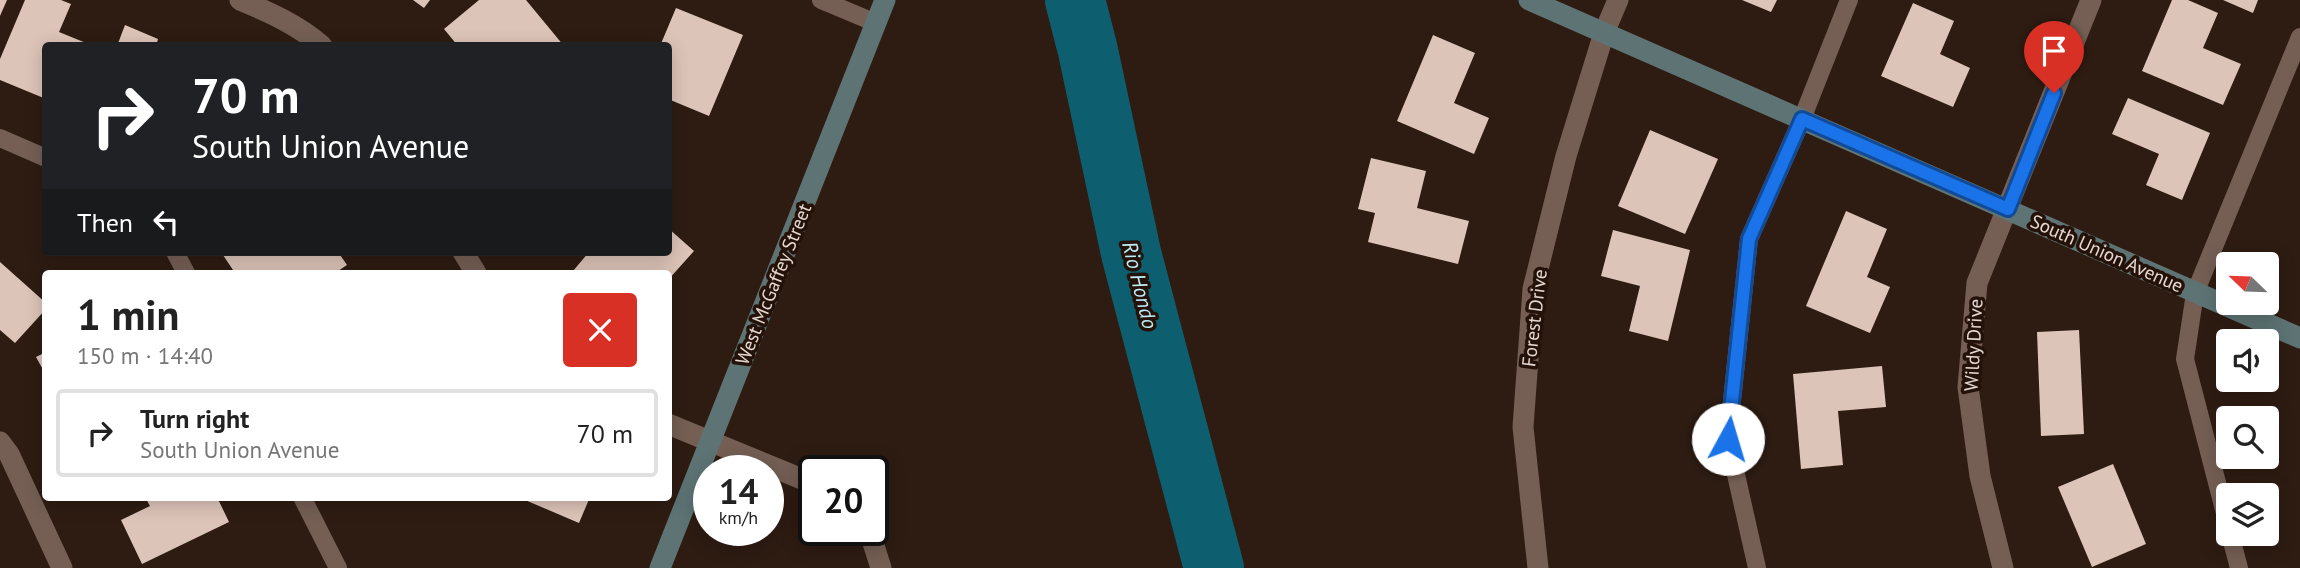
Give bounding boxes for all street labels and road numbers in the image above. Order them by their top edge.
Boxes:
street label: West McGaffey Street [730,199,816,368]
street label: South Union Avenue [2027,209,2187,297]
street label: Forest Drive [1516,268,1552,368]
street label: Wildy Drive [1959,298,1987,392]

